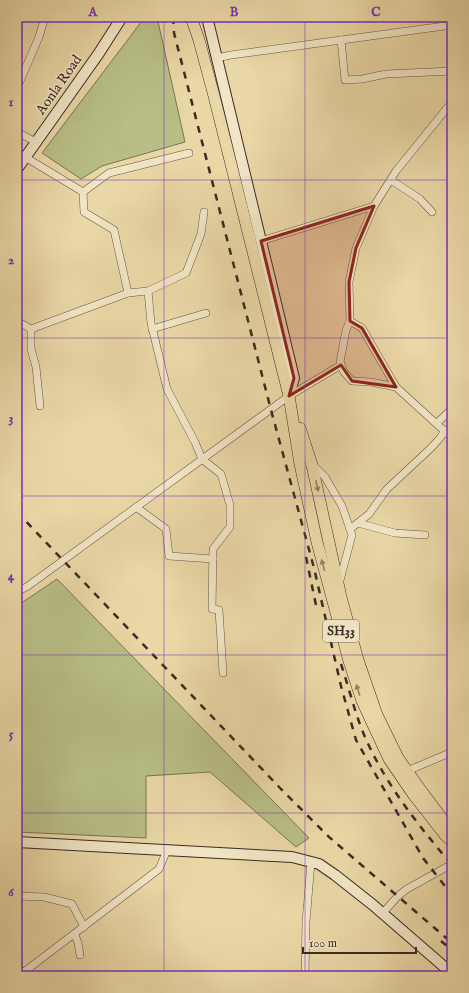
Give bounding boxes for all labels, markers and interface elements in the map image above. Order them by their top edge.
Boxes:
text: A [88,4,99,21]
text: B [230,4,239,21]
text: C [371,4,381,21]
street label: Aonla Road [31,51,86,119]
text: 1 [9,94,14,111]
text: 2 [8,252,14,269]
text: 3 [9,410,14,427]
one-way arrow [314,480,320,493]
one-way arrow [320,559,326,571]
text: 4 [8,568,15,585]
road number: SH33 [323,620,359,642]
one-way arrow [355,684,361,696]
text: 5 [9,726,14,743]
text: 6 [8,884,14,901]
scale bar [303,929,416,955]
text: 100 m [309,936,337,951]

